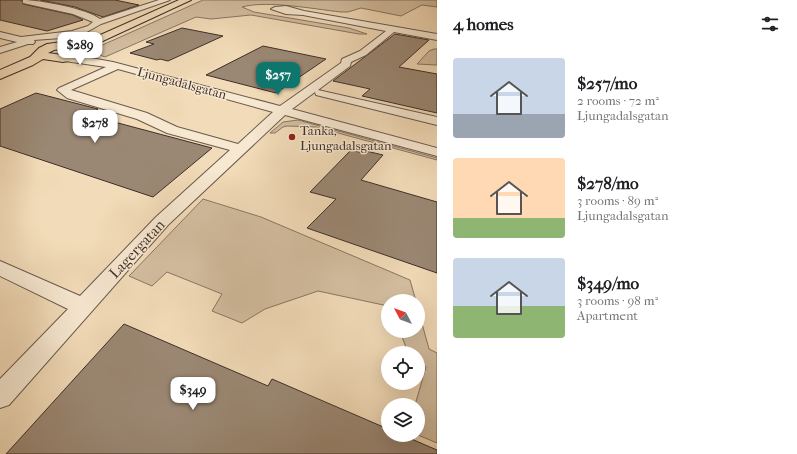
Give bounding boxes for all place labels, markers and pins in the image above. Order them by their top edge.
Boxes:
pin: $289 [56,32,104,66]
pin: $257 [254,62,302,96]
pin: $278 [71,110,119,144]
place label: Tanka, Ljungadalsgatan [300,123,392,153]
marker: Tanka, Ljungadalsgatan [287,132,297,142]
pin: $349 [169,377,217,411]

